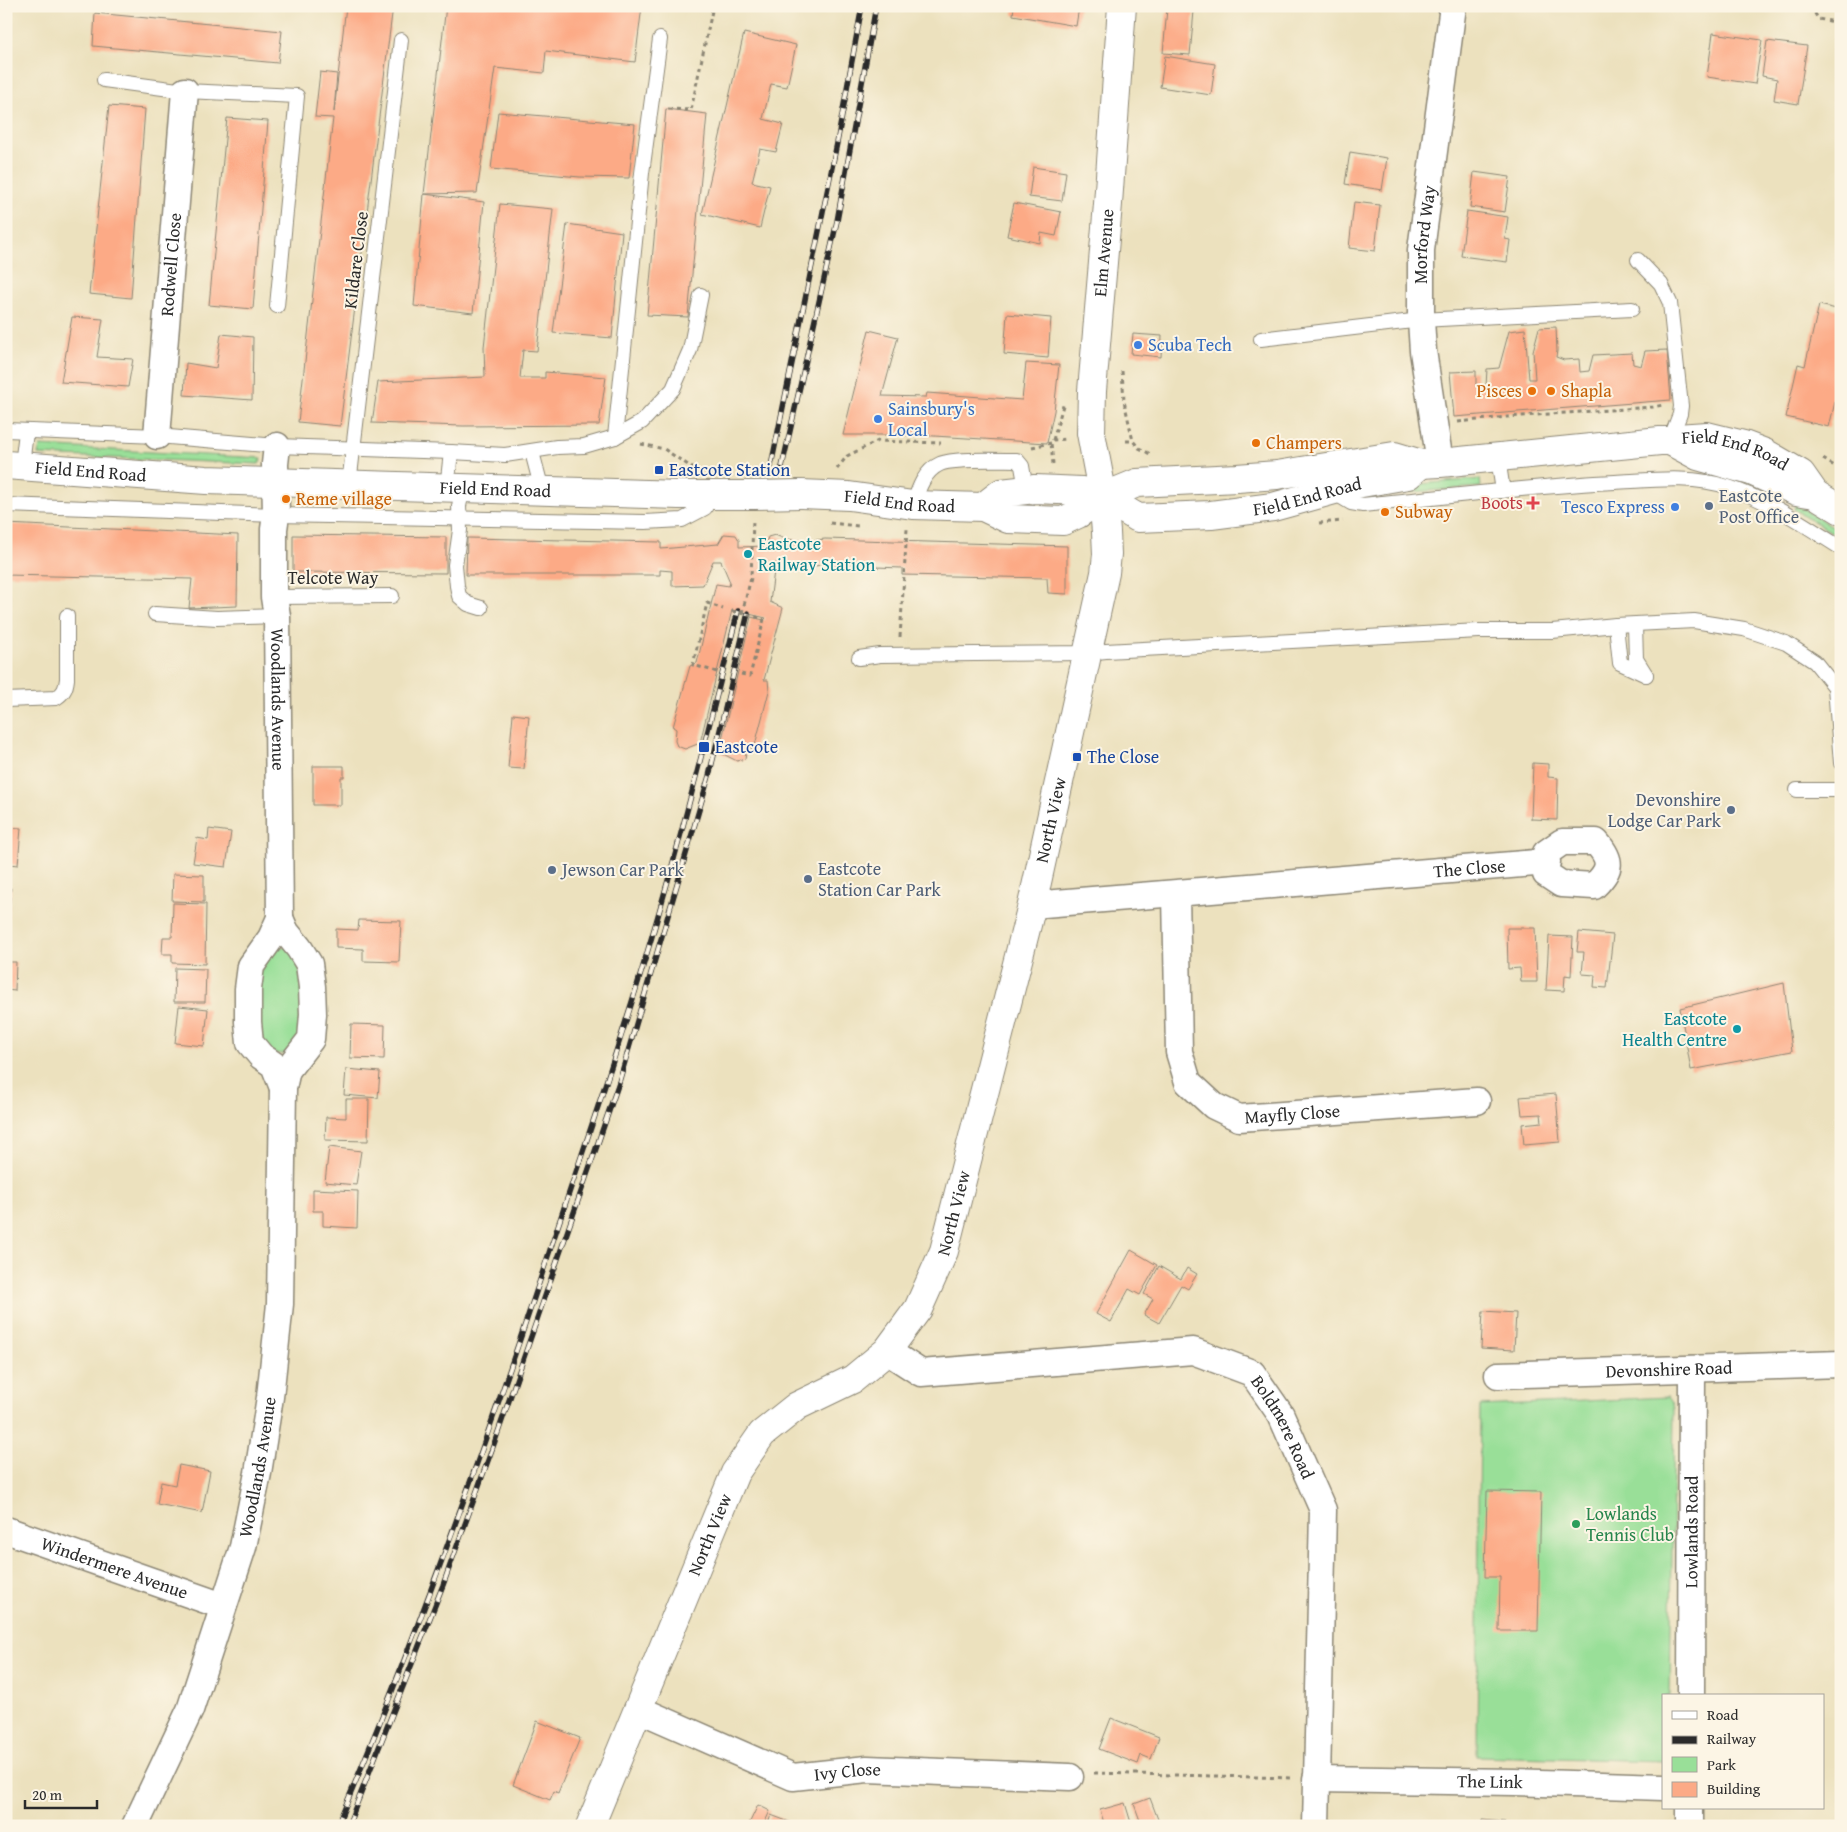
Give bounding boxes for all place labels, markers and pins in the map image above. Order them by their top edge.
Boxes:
place label: Scuba Tech [1148,331,1232,358]
marker: Scuba Tech [1132,339,1144,351]
place label: Pisces [1477,377,1522,404]
place label: Shapla [1561,377,1612,404]
marker: Pisces [1526,385,1538,397]
marker: Shapla [1545,385,1557,397]
place label: Sainsbury's Local [888,395,975,443]
marker: Sainsbury's Local [872,413,884,425]
place label: Champers [1266,429,1342,456]
marker: Champers [1250,437,1262,449]
place label: Eastcote Station [669,456,790,483]
marker: Eastcote Station [653,464,665,476]
place label: Eastcote Post Office [1719,482,1799,530]
place label: Reme village [296,485,392,512]
place label: Boots [1481,489,1523,516]
marker: Reme village [280,493,292,505]
place label: Tesco Express [1561,493,1665,520]
marker: Boots [1527,497,1539,509]
place label: Subway [1395,498,1453,525]
marker: Eastcote Post Office [1703,500,1715,512]
marker: Tesco Express [1669,501,1681,513]
marker: Subway [1379,506,1391,518]
place label: Eastcote Railway Station [758,530,875,578]
marker: Eastcote Railway Station [742,548,754,560]
place label: Eastcote [715,733,778,760]
marker: Eastcote [697,740,711,754]
place label: The Close [1087,743,1159,770]
marker: The Close [1071,751,1083,763]
place label: Devonshire Lodge Car Park [1608,786,1722,834]
marker: Devonshire Lodge Car Park [1725,804,1737,816]
place label: Eastcote Station Car Park [818,855,942,903]
place label: Jewson Car Park [560,856,685,883]
marker: Jewson Car Park [546,864,558,876]
marker: Eastcote Station Car Park [802,873,814,885]
place label: Eastcote Health Centre [1622,1005,1727,1053]
marker: Eastcote Health Centre [1731,1023,1743,1035]
place label: Lowlands Tennis Club [1586,1500,1674,1548]
marker: Lowlands Tennis Club [1570,1518,1582,1530]

